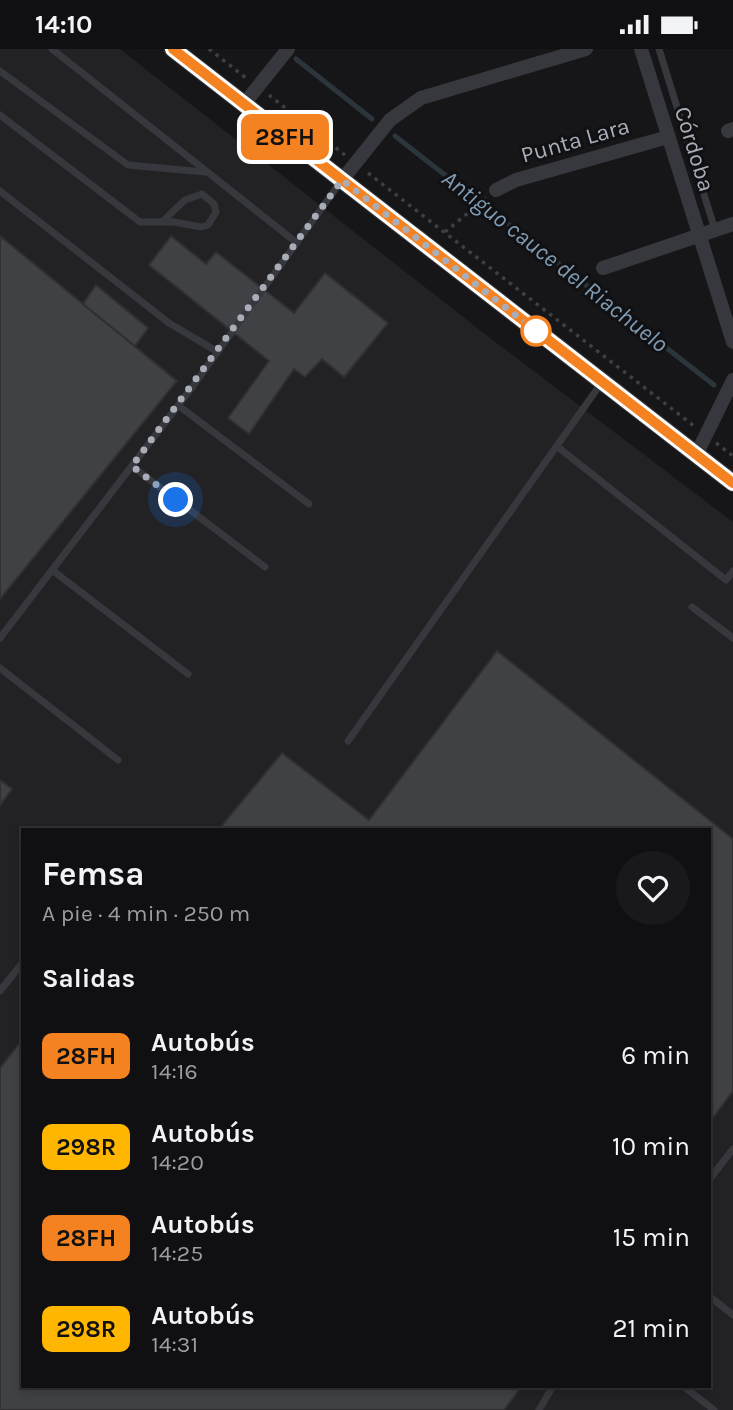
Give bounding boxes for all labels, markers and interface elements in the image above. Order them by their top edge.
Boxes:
text: 14:10 [35,9,92,40]
street label: Córdoba [669,103,720,195]
street label: Punta Lara [518,112,633,169]
line badge: 28FH [236,114,334,160]
text: 28FH [255,123,315,151]
water label: Antiguo cauce del Riachuelo [436,164,674,358]
unlabelled marker [521,316,551,346]
your location [158,482,193,517]
button: heart [616,851,690,925]
text: Femsa [42,855,145,893]
text: A pie · 4 min · 250 m [42,900,250,927]
text: Salidas [42,963,135,994]
text: Autobús [151,1027,255,1058]
text: 6 min [621,1040,690,1071]
text: 28FH [56,1042,116,1070]
text: 14:16 [151,1058,198,1085]
text: Autobús [151,1118,255,1149]
text: 10 min [612,1131,690,1162]
text: 298R [56,1133,116,1161]
text: 14:20 [151,1149,204,1176]
text: Autobús [151,1209,255,1240]
text: 15 min [613,1222,690,1253]
text: 28FH [56,1224,116,1252]
text: 14:25 [151,1240,203,1267]
text: Autobús [151,1300,255,1331]
text: 21 min [612,1313,690,1344]
text: 298R [56,1315,116,1343]
text: 14:31 [151,1331,198,1358]

